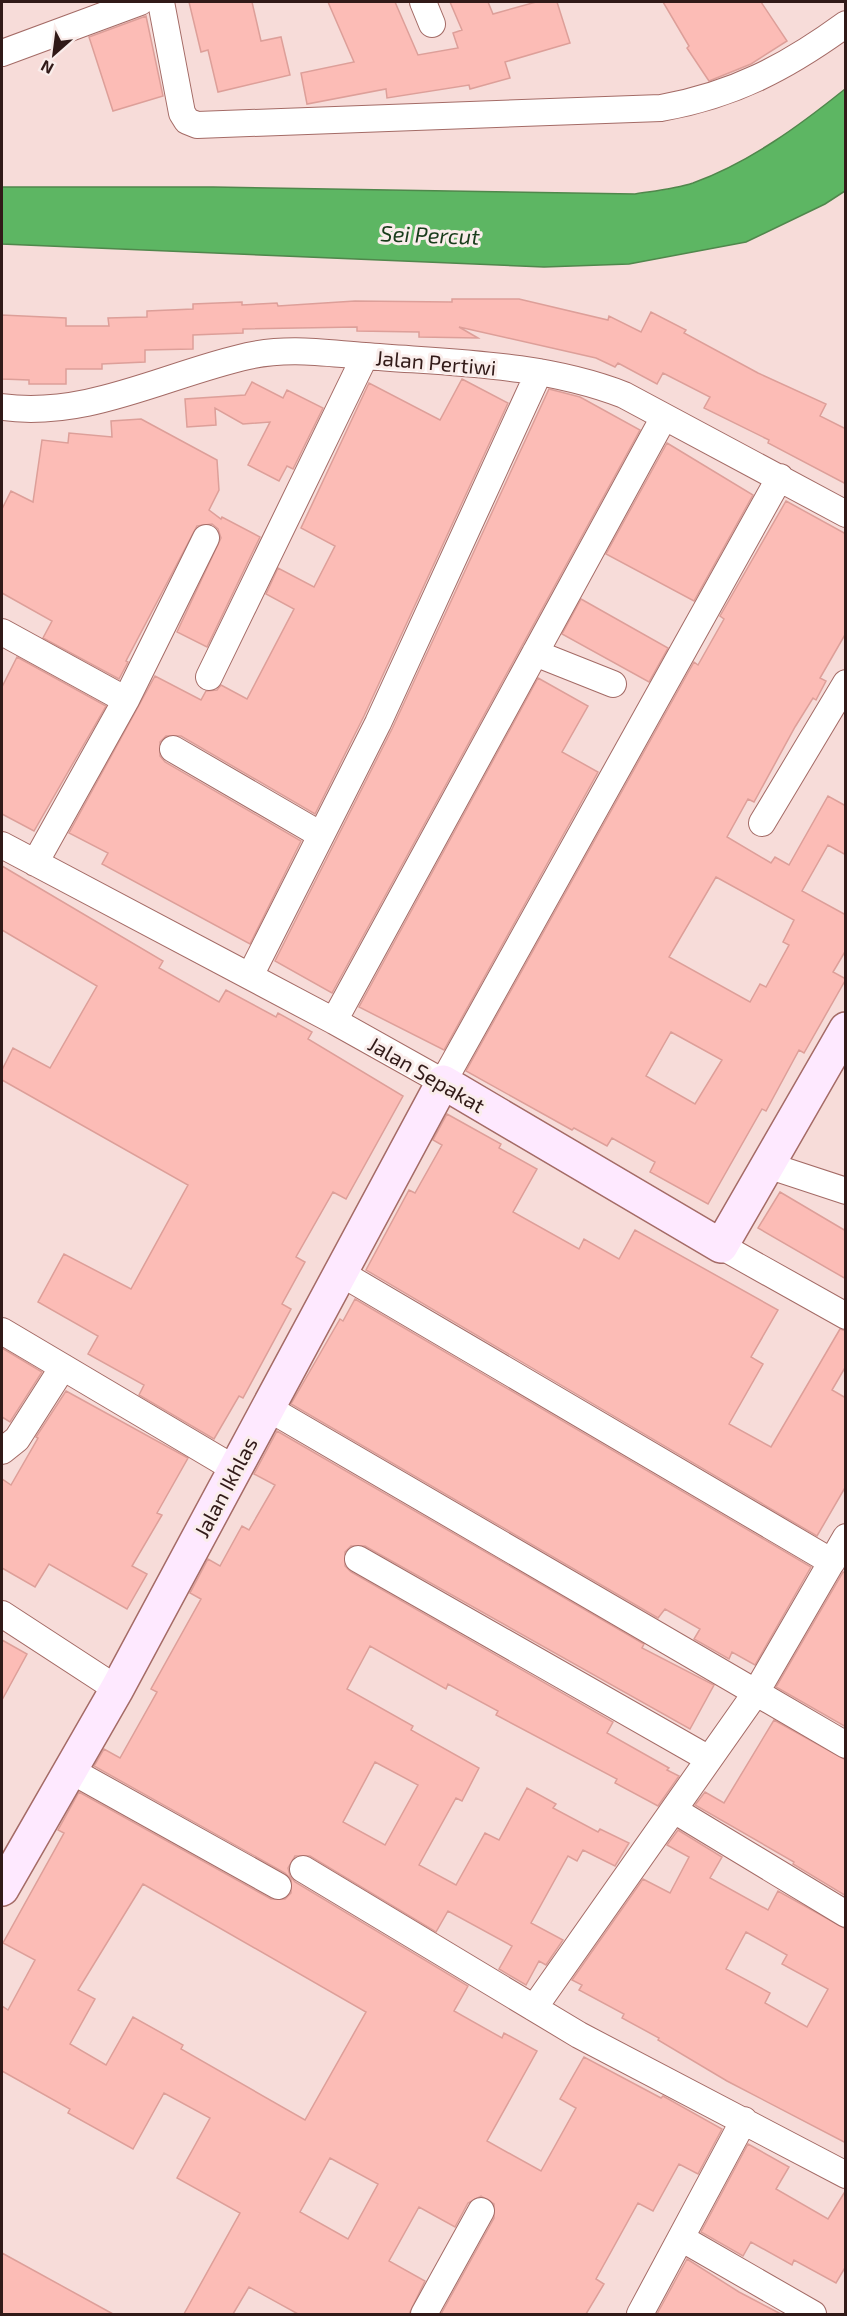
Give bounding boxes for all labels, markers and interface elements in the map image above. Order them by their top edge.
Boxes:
north arrow [24,24,84,84]
text: N [37,57,56,79]
water label: Sei Percut [380,219,481,249]
street label: Jalan Pertiwi [375,344,497,380]
street label: Jalan Sepakat [364,1031,490,1117]
street label: Jalan Ikhlas [188,1433,262,1541]

